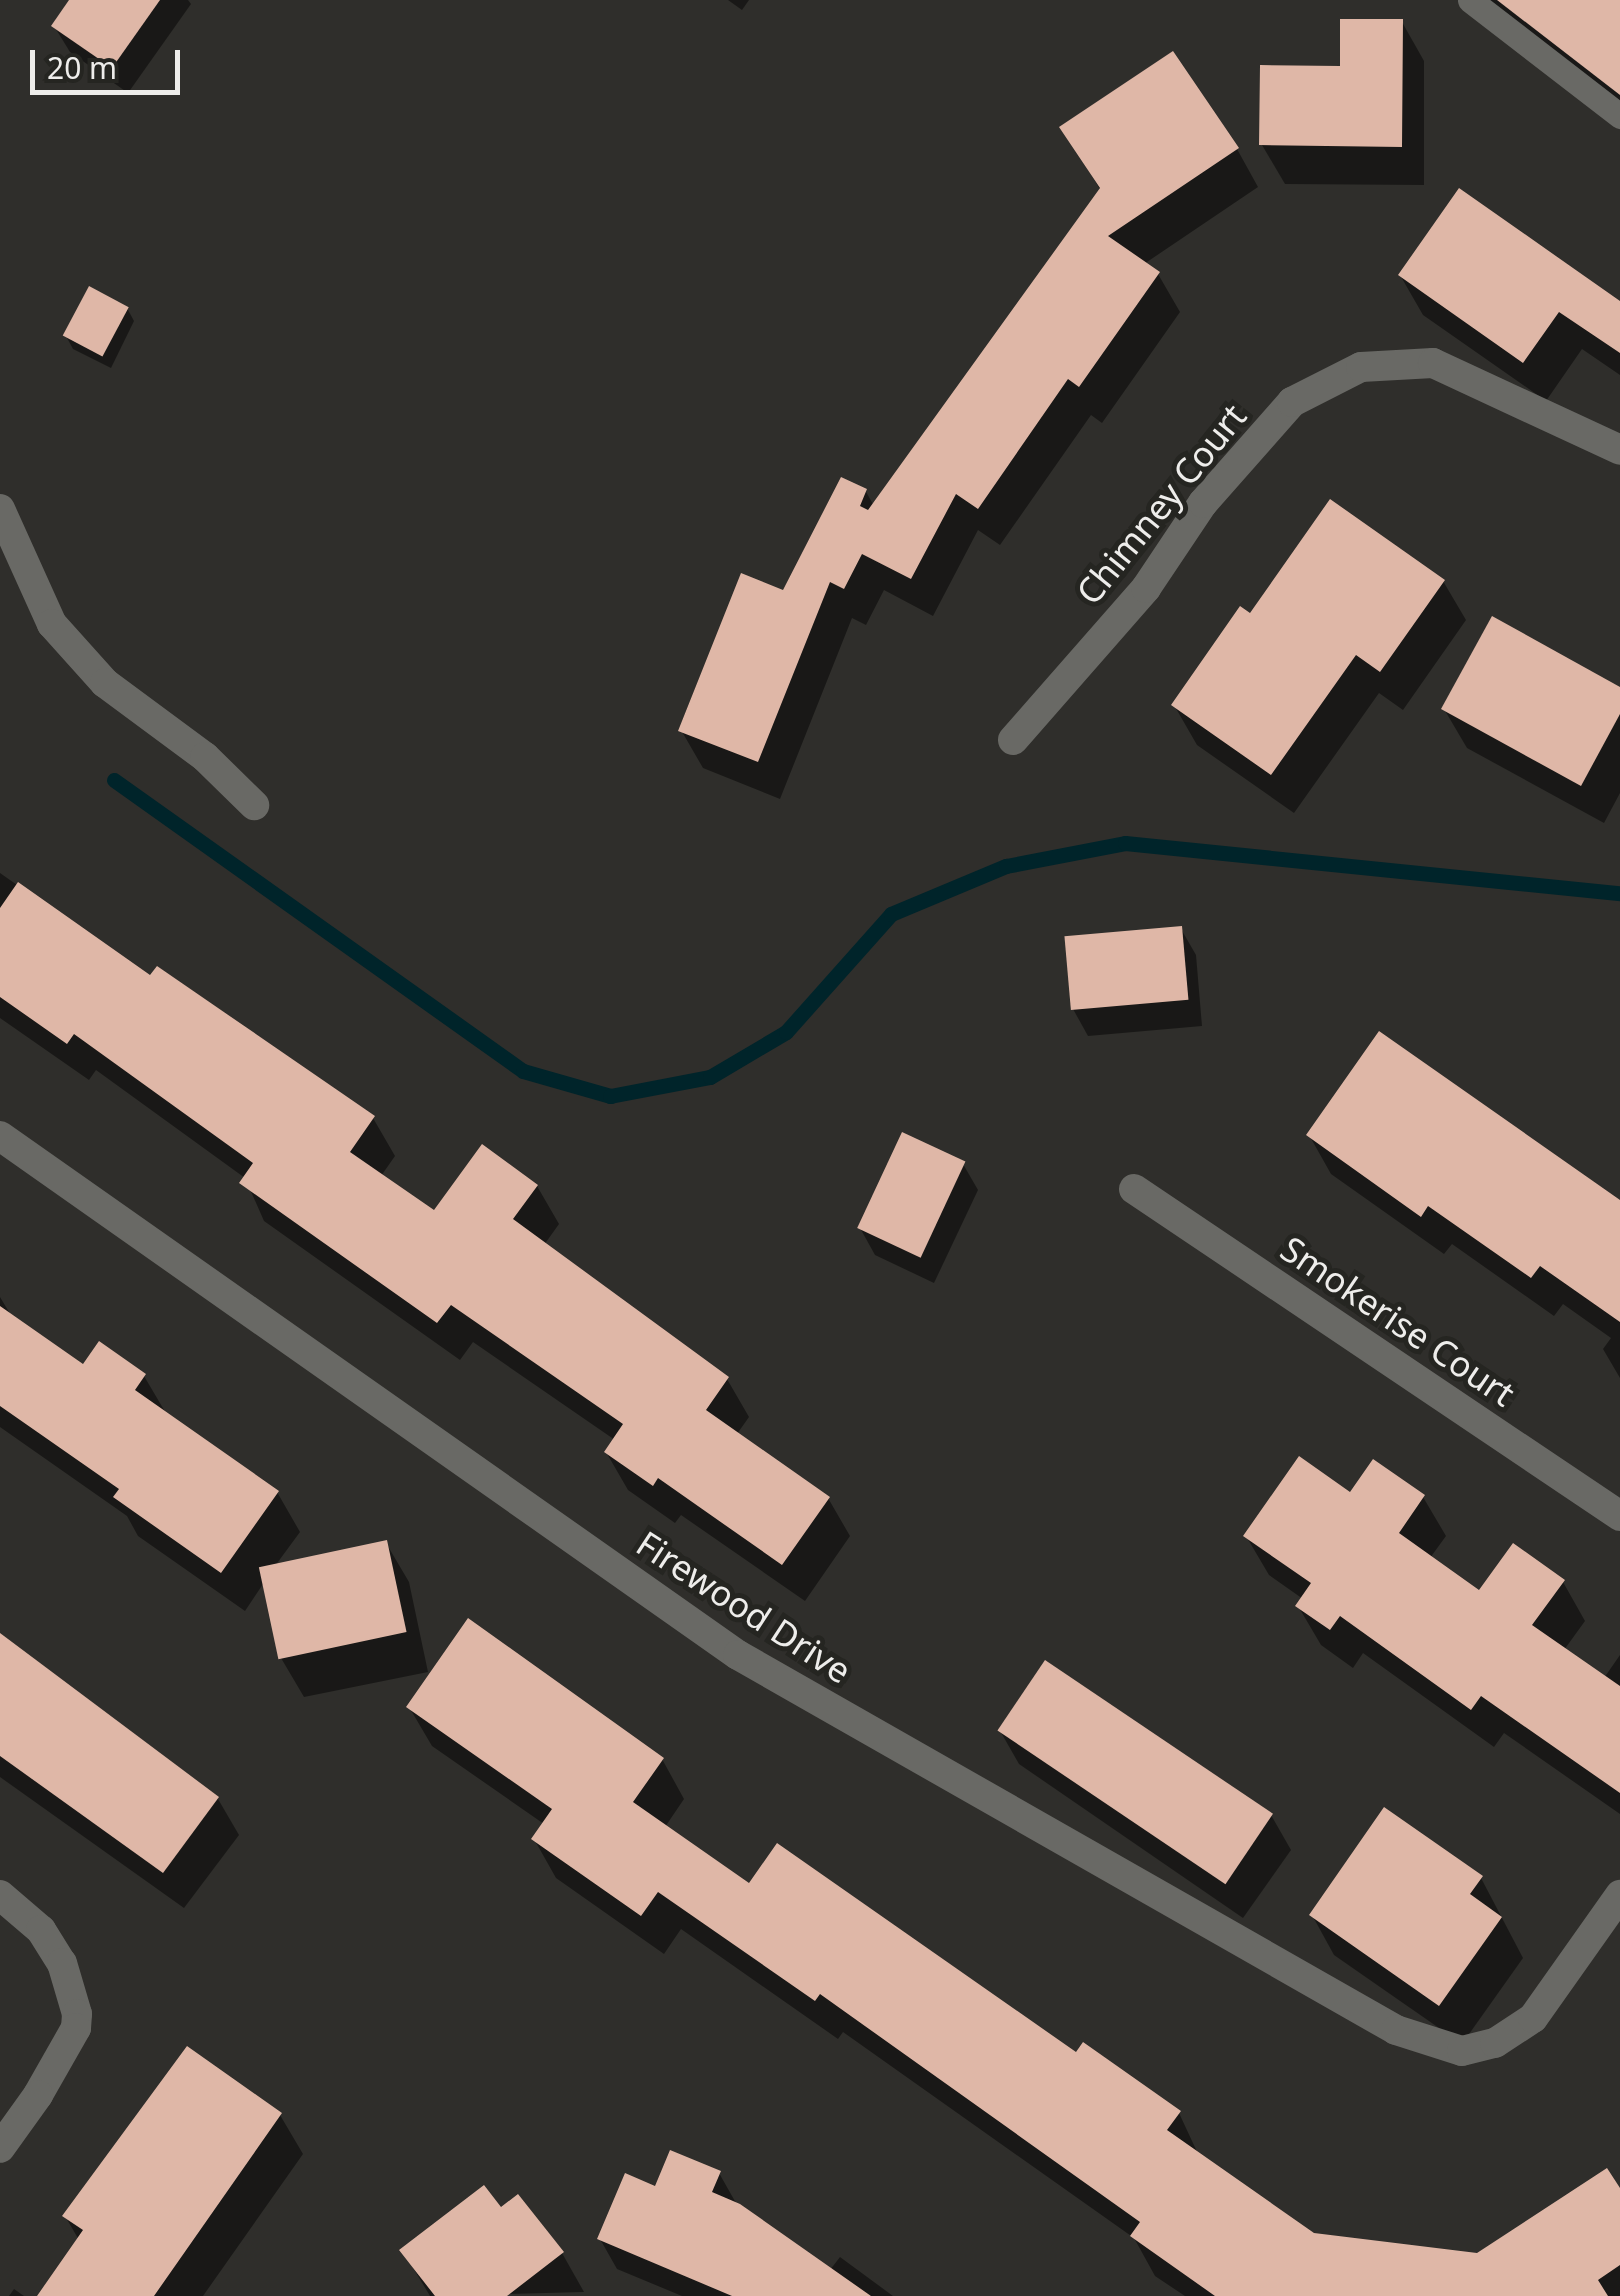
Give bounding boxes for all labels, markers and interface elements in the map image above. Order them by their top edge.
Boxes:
scale bar [35,30,185,92]
text: 20 m [47,47,117,88]
street label: Chimney Court [1068,396,1254,612]
street label: Smokerise Court [1273,1227,1523,1415]
street label: Firewood Drive [629,1522,859,1692]

